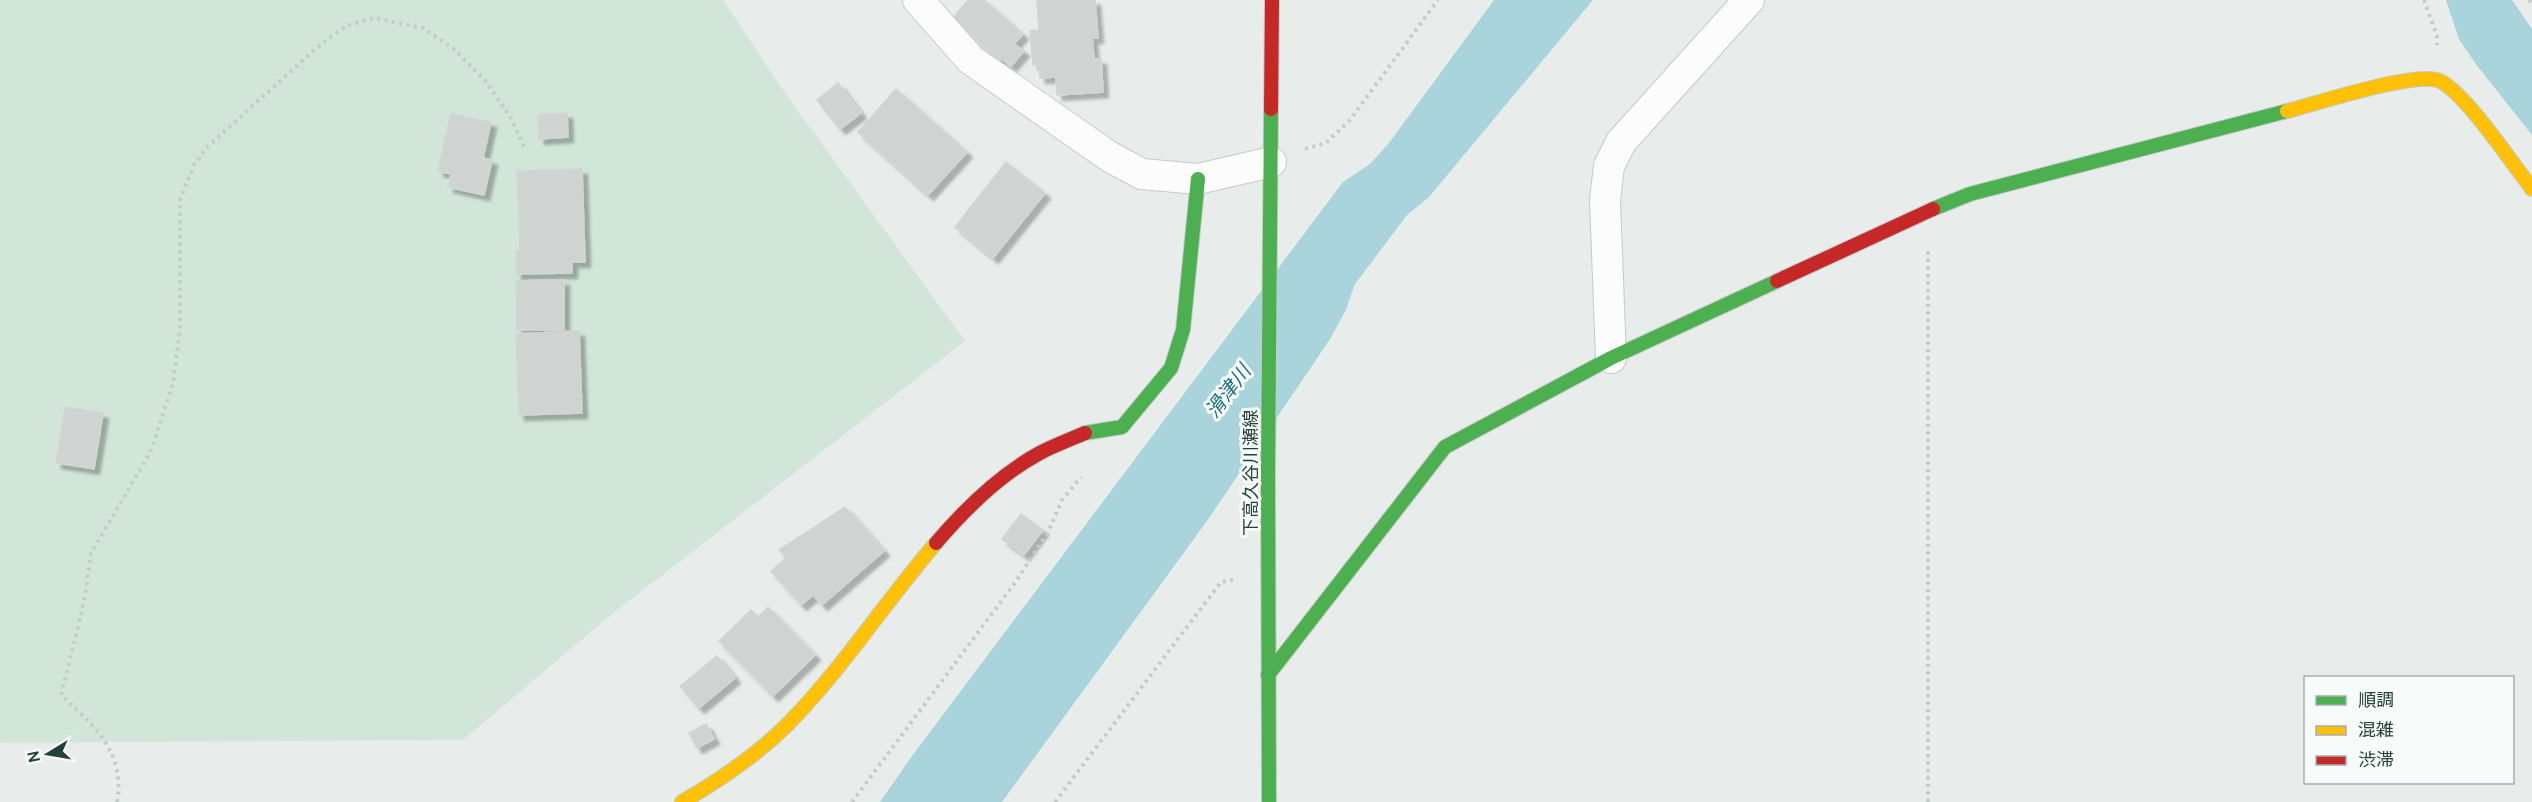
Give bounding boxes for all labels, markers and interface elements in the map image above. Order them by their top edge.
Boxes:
water label: 滑津川 [1200,358,1257,422]
street label: 下高久谷川瀬線 [1240,410,1262,536]
legend [2304,676,2514,784]
text: 順調 [2358,689,2394,711]
text: 混雑 [2358,719,2394,741]
north arrow [18,724,78,784]
text: N [23,749,44,764]
text: 渋滞 [2358,749,2394,771]

